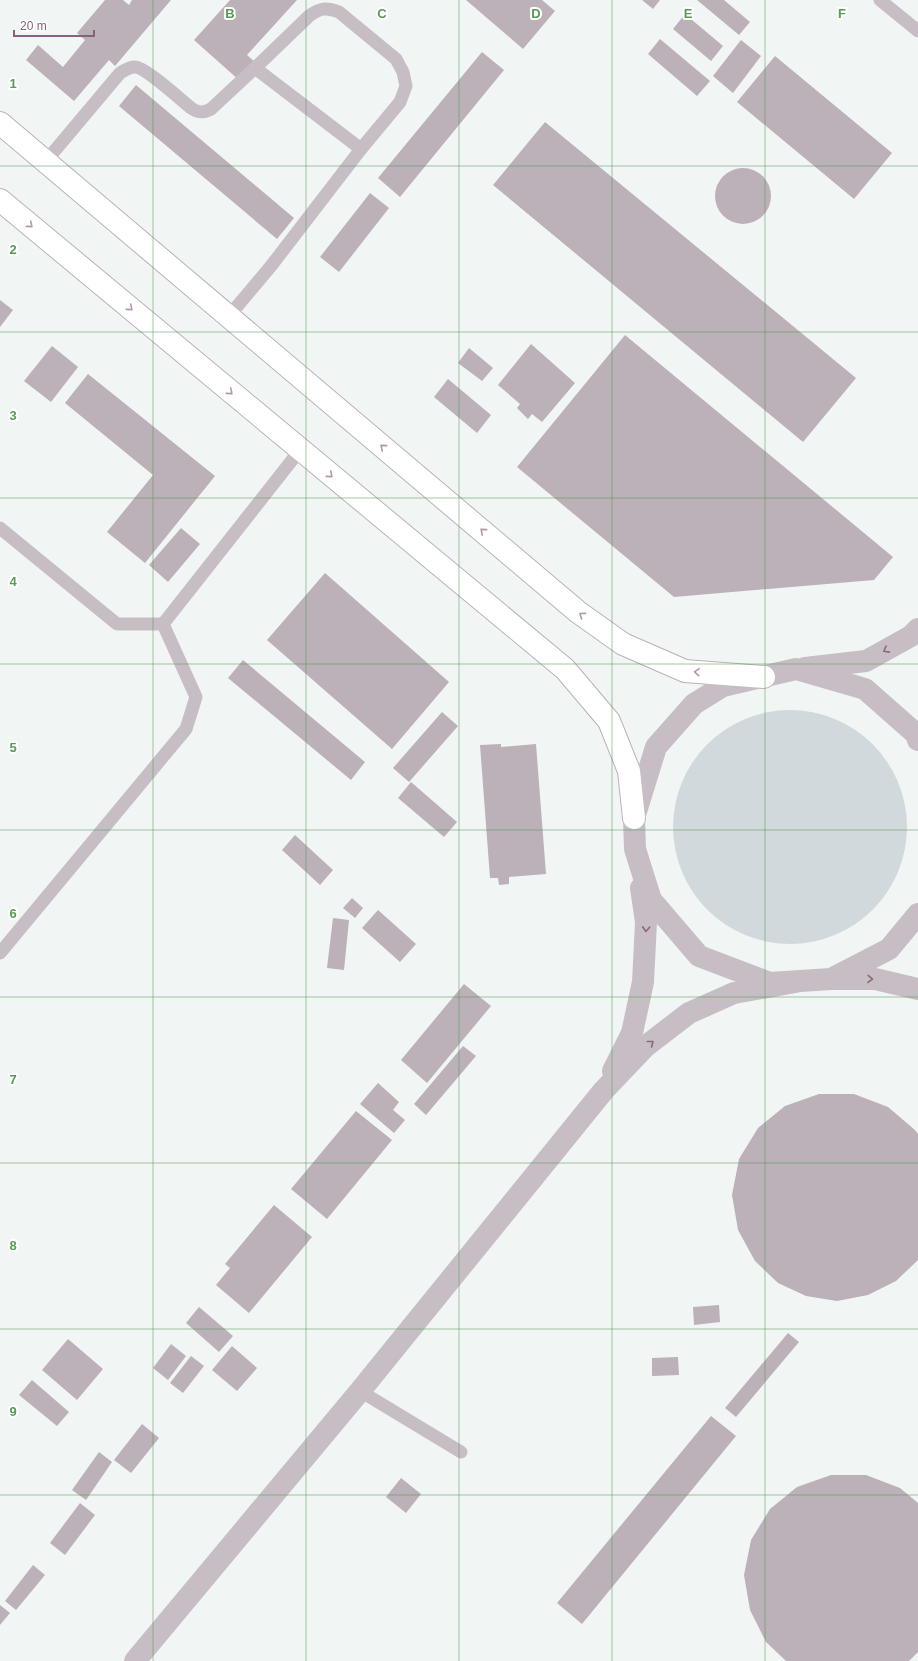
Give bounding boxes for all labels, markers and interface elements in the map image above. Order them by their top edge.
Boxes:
text: B [225,6,235,21]
text: C [377,6,387,21]
text: D [531,6,541,21]
text: E [684,6,693,21]
text: F [838,6,846,21]
scale bar [14,12,94,38]
text: 20 m [20,19,47,33]
text: 1 [9,76,17,91]
one-way arrow [25,221,33,228]
text: 2 [9,242,17,257]
one-way arrow [125,304,133,311]
one-way arrow [225,387,233,394]
text: 3 [9,408,17,423]
one-way arrow [381,445,388,452]
one-way arrow [325,470,333,477]
one-way arrow [480,529,487,536]
text: 4 [9,574,17,589]
one-way arrow [579,612,586,620]
one-way arrow [882,645,890,653]
one-way arrow [694,668,700,677]
text: 5 [9,740,17,755]
text: 6 [9,906,17,921]
one-way arrow [642,926,650,932]
one-way arrow [867,975,873,983]
one-way arrow [646,1040,654,1047]
text: 7 [9,1072,17,1087]
text: 8 [9,1238,17,1253]
text: 9 [9,1404,17,1419]

